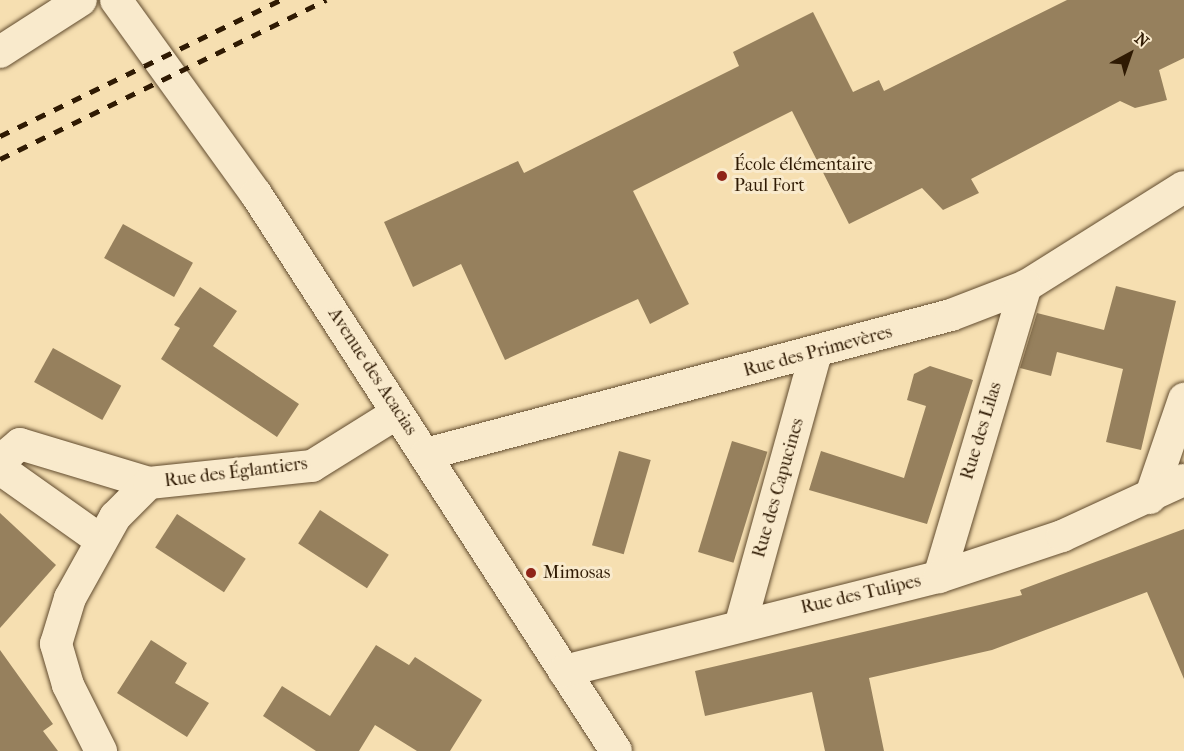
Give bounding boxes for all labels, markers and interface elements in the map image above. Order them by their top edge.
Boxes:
north arrow [1100,24,1160,84]
text: N [1131,29,1153,51]
place label: École élémentaire Paul Fort [734,155,873,198]
marker: École élémentaire Paul Fort [715,169,729,183]
street label: Avenue des Acacias [323,304,421,440]
street label: Rue des Primevères [741,322,895,382]
street label: Rue des Lilas [957,380,1007,482]
street label: Rue des Capucines [749,416,809,560]
street label: Rue des Églantiers [163,454,309,492]
place label: Mimosas [543,562,610,584]
marker: Mimosas [524,566,538,580]
street label: Rue des Tulipes [799,571,923,619]

